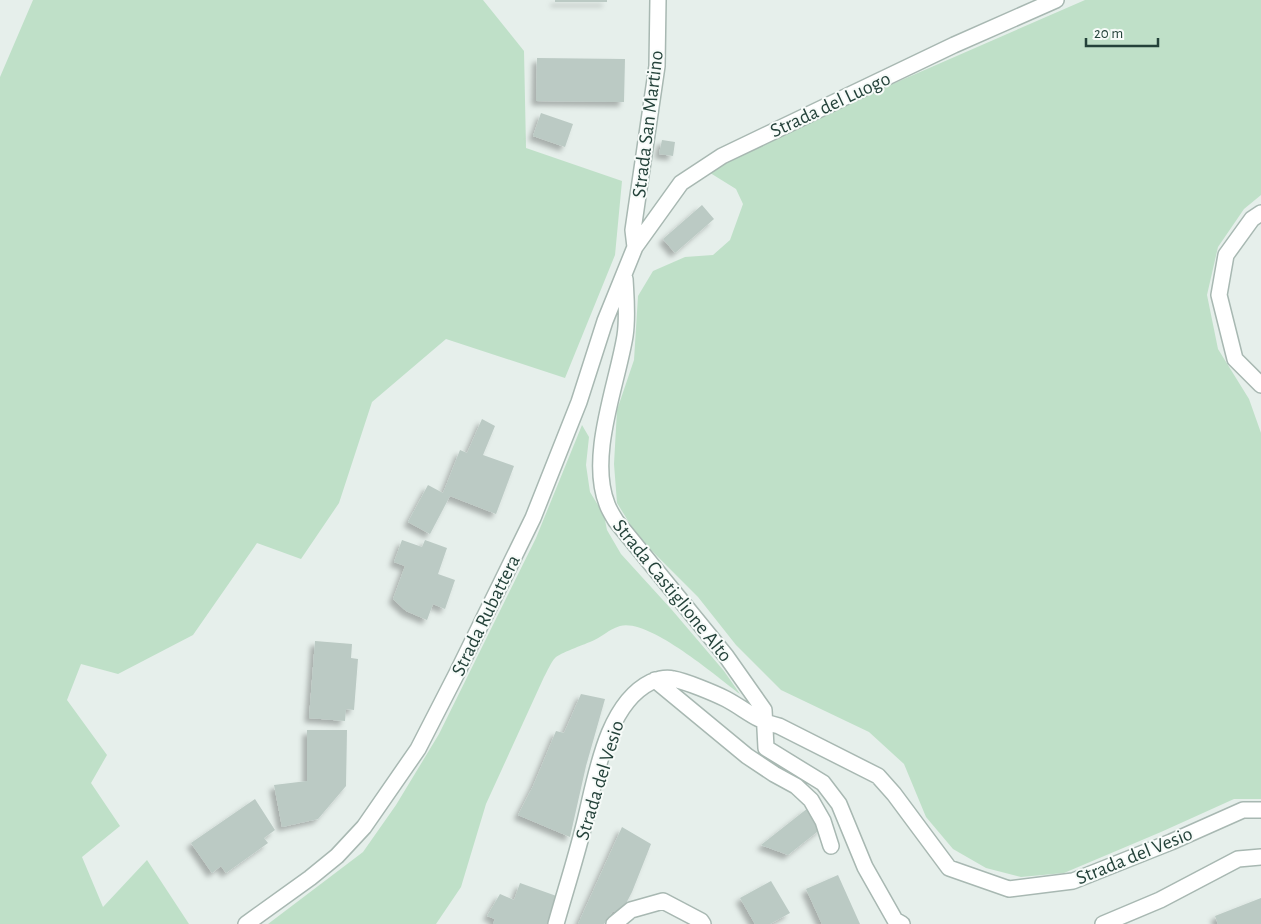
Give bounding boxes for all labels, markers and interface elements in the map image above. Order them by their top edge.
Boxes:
scale bar [1086,15,1158,47]
text: 20 m [1094,26,1123,41]
street label: Strada San Martino [629,49,667,199]
street label: Strada del Luogo [767,68,894,141]
street label: Strada Castiglione Alto [609,516,736,666]
street label: Strada Rubattera [448,552,524,679]
street label: Strada del Vesio [572,718,628,842]
street label: Strada del Vesio [1073,823,1195,888]

